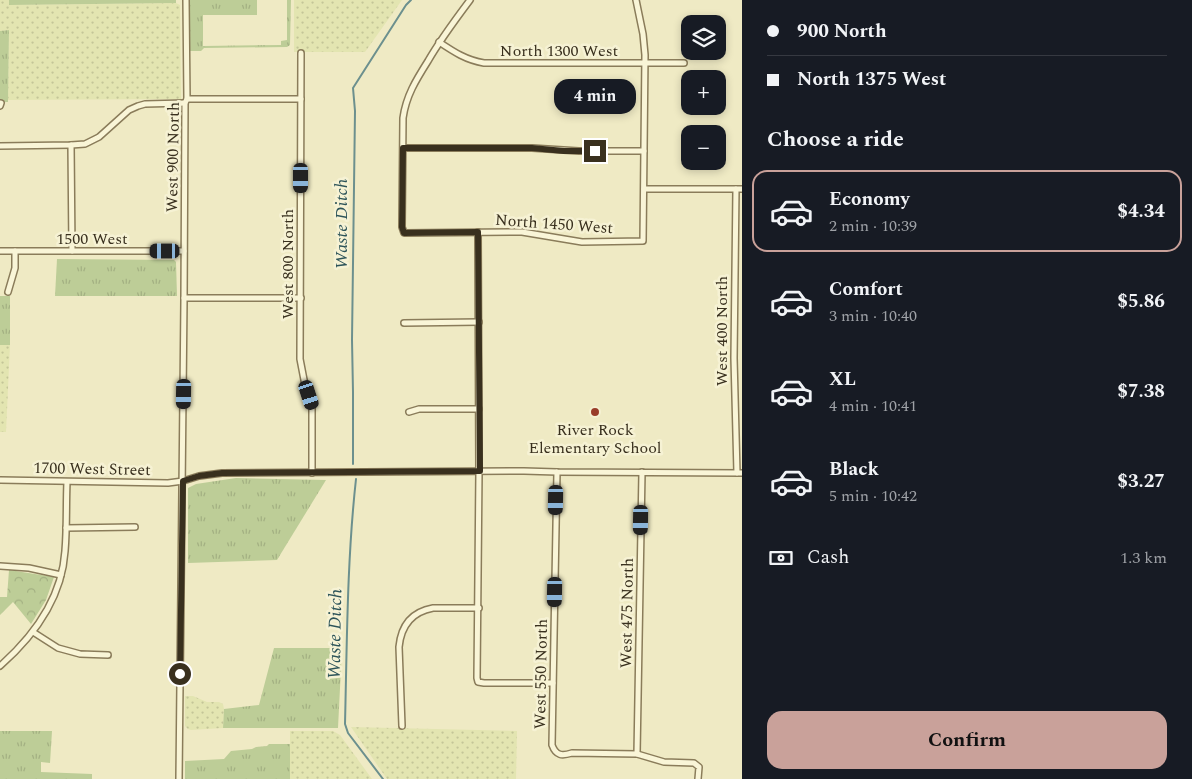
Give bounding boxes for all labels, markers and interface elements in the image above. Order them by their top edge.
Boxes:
map controls [681,15,726,170]
button: layers [681,15,726,60]
text: 900 North [797,17,887,46]
street label: North 1300 West [500,39,618,63]
text: North 1375 West [797,65,946,94]
button: + [681,70,726,115]
callout: 4 min [554,78,636,114]
text: 4 min [574,84,616,108]
street label: West 900 North [160,102,186,212]
text: Choose a ride [767,123,904,156]
button: − [681,125,726,170]
route end [584,140,606,162]
car [293,163,308,193]
water label: Waste Ditch [328,179,355,269]
text: Economy [829,185,910,214]
icon: car [769,189,814,234]
text: $4.34 [1117,197,1165,226]
street label: North 1450 West [494,208,614,240]
street label: West 800 North [276,209,300,319]
text: 2 min · 10:39 [829,214,917,238]
street label: 1500 West [56,227,128,251]
car [150,244,180,259]
text: Comfort [829,275,903,304]
street label: West 400 North [710,276,734,386]
icon: car [769,279,814,324]
text: $5.86 [1117,287,1165,316]
text: 3 min · 10:40 [829,304,917,328]
text: XL [829,365,856,394]
icon: car [769,369,814,414]
text: $7.38 [1117,377,1165,406]
car [297,378,320,412]
car [176,379,191,409]
text: 4 min · 10:41 [829,394,917,418]
marker: River Rock Elementary School [589,406,601,418]
place label: River Rock Elementary School [528,418,662,460]
text: Black [829,455,879,484]
street label: 1700 West Street [33,456,151,482]
icon: car [769,459,814,504]
text: $3.27 [1117,467,1165,496]
text: 5 min · 10:42 [829,484,917,508]
car [548,485,563,515]
car [633,505,648,535]
text: Cash [807,543,849,572]
icon: cash [767,544,795,572]
text: 1.3 km [1120,546,1167,570]
street label: West 475 North [614,558,640,668]
car [547,577,562,607]
water label: Waste Ditch [321,588,349,680]
street label: West 550 North [528,619,554,729]
route start [169,663,191,685]
button: Confirm [767,711,1167,769]

